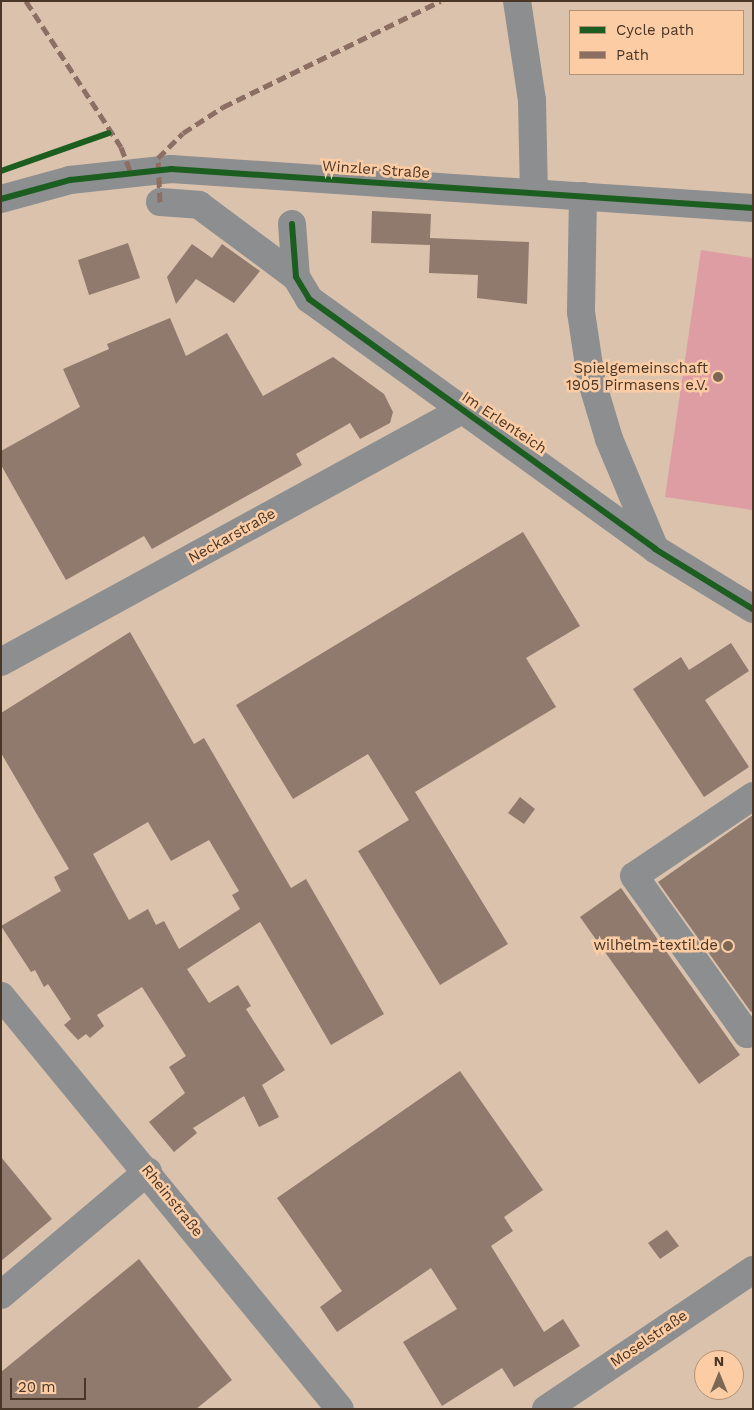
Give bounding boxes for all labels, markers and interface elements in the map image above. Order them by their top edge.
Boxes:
legend [569,10,744,75]
text: Cycle path [616,21,694,39]
text: Path [616,46,649,64]
street label: Winzler Straße [321,157,431,183]
place label: Spielgemeinschaft 1905 Pirmasens e.V. [566,359,708,394]
marker: Spielgemeinschaft 1905 Pirmasens e.V. [712,371,724,383]
street label: Im Erlenteich [458,388,550,458]
street label: Neckarstraße [185,505,279,567]
place label: wilhelm-textil.de [594,937,718,955]
marker: wilhelm-textil.de [722,940,734,952]
street label: Rheinstraße [137,1161,207,1241]
street label: Moselstraße [607,1307,691,1371]
north arrow [694,1350,744,1400]
text: N [714,1353,724,1369]
scale bar [12,1368,89,1400]
text: 20 m [18,1378,56,1396]

